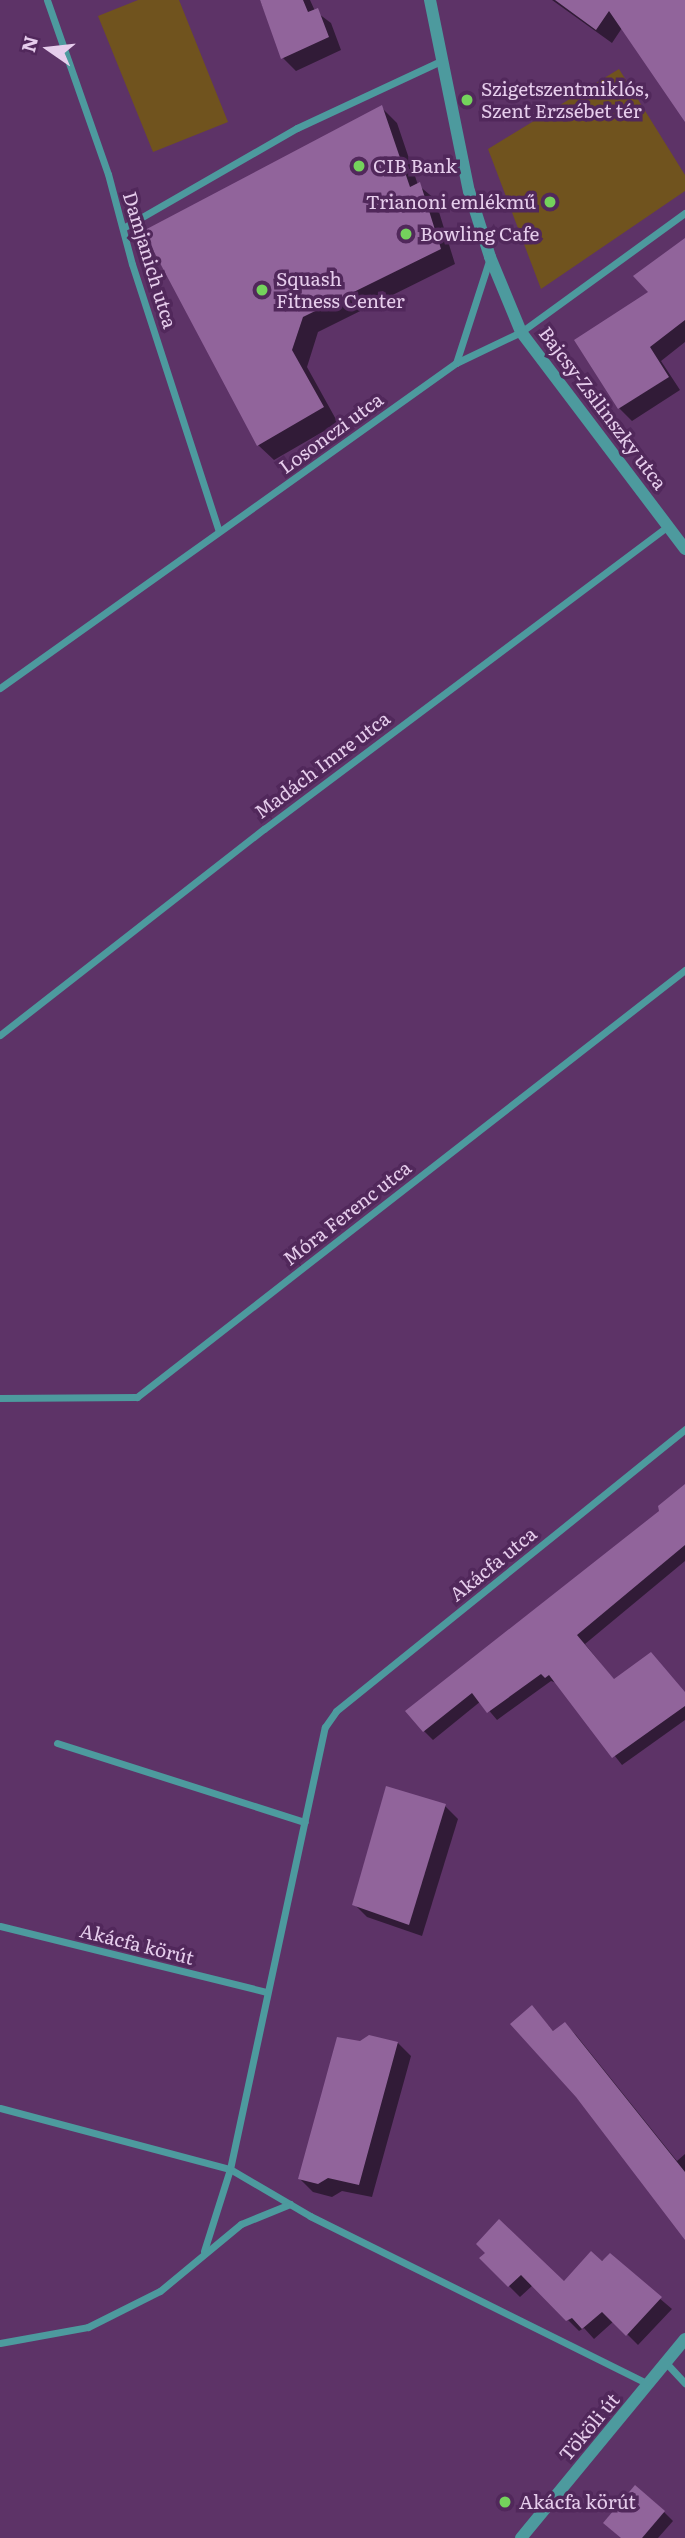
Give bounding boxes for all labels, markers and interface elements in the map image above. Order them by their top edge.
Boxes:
north arrow [14,14,84,84]
text: N [13,33,44,55]
place label: Szigetszentmiklós, Szent Erzsébet tér [481,78,650,122]
marker: Szigetszentmiklós, Szent Erzsébet tér [459,92,475,108]
place label: CIB Bank [373,155,457,177]
marker: CIB Bank [351,158,367,174]
street label: Damjanich utca [118,189,182,331]
place label: Trianoni emlékmű [366,191,536,213]
marker: Trianoni emlékmű [542,194,558,210]
place label: Bowling Cafe [420,223,539,245]
marker: Bowling Cafe [398,226,414,242]
place label: Squash Fitness Center [276,268,405,312]
marker: Squash Fitness Center [254,282,270,298]
street label: Bajcsy-Zsilinszky utca [534,322,672,494]
street label: Losonczi utca [275,388,387,478]
street label: Madách Imre utca [250,707,394,823]
street label: Móra Ferenc utca [278,1156,416,1270]
street label: Akácfa utca [445,1522,541,1606]
street label: Akácfa körút [78,1919,196,1969]
street label: Tököli út [554,2388,624,2466]
place label: Akácfa körút [519,2491,636,2513]
marker: Akácfa körút [497,2494,513,2510]

